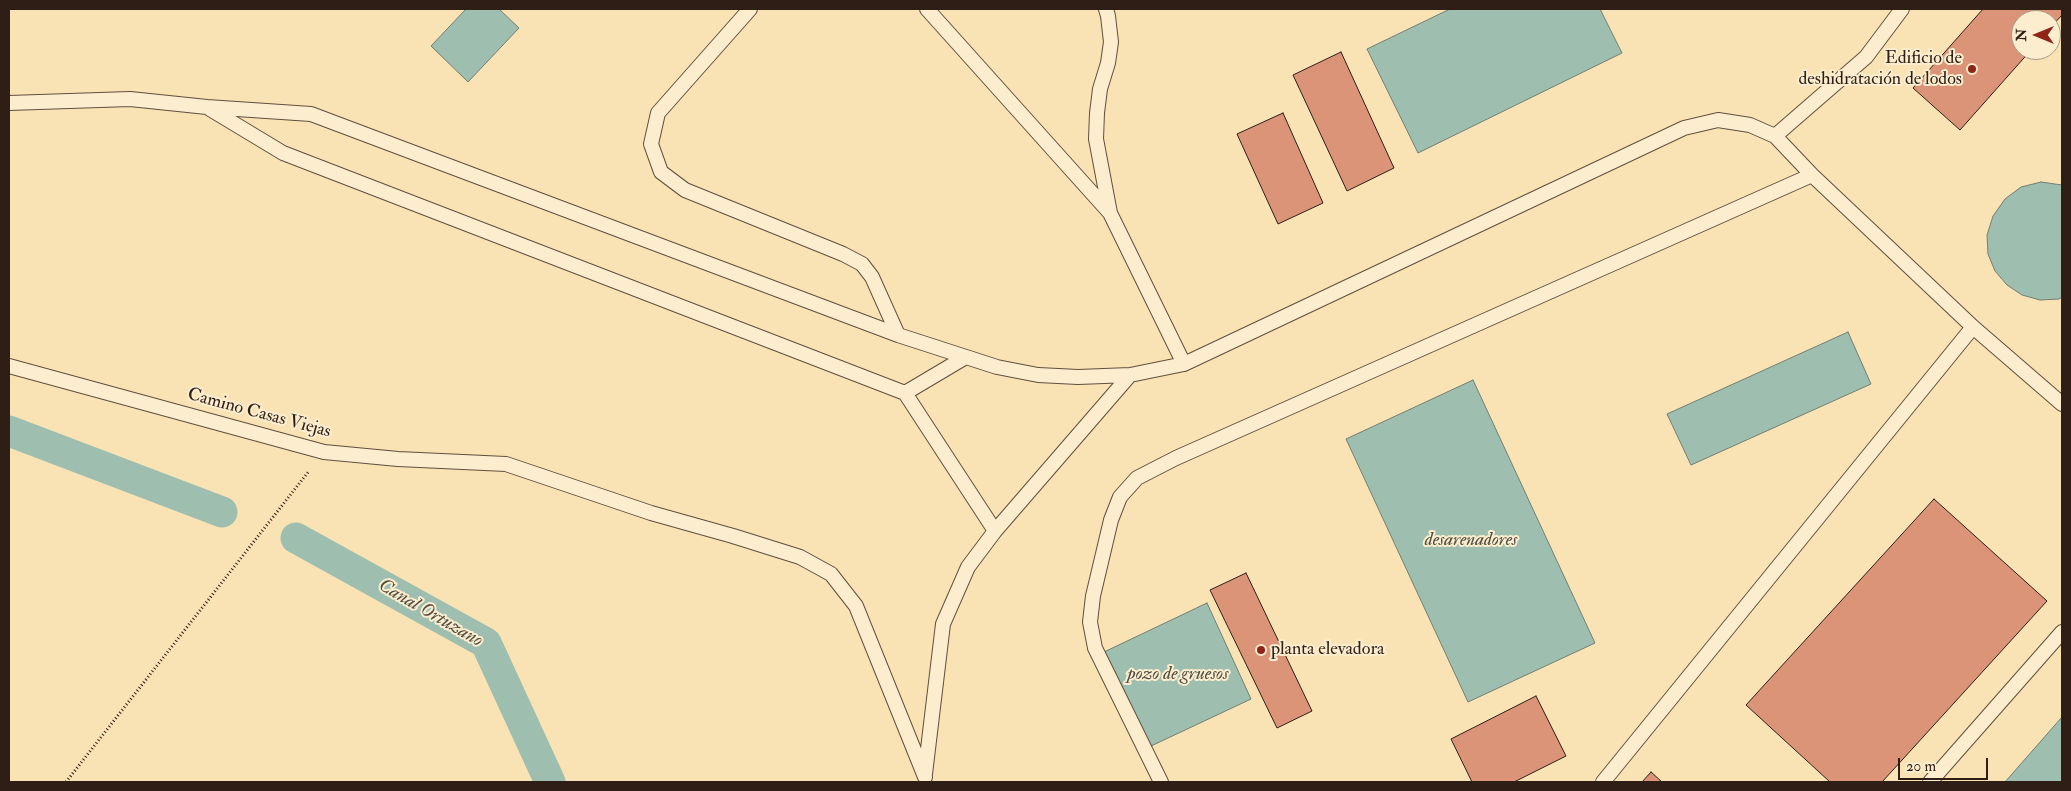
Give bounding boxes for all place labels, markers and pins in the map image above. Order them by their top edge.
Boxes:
place label: Edificio de deshidratación de lodos [1798,48,1962,90]
marker: Edificio de deshidratación de lodos [1966,63,1978,75]
place label: planta elevadora [1271,639,1384,661]
marker: planta elevadora [1255,644,1267,656]

